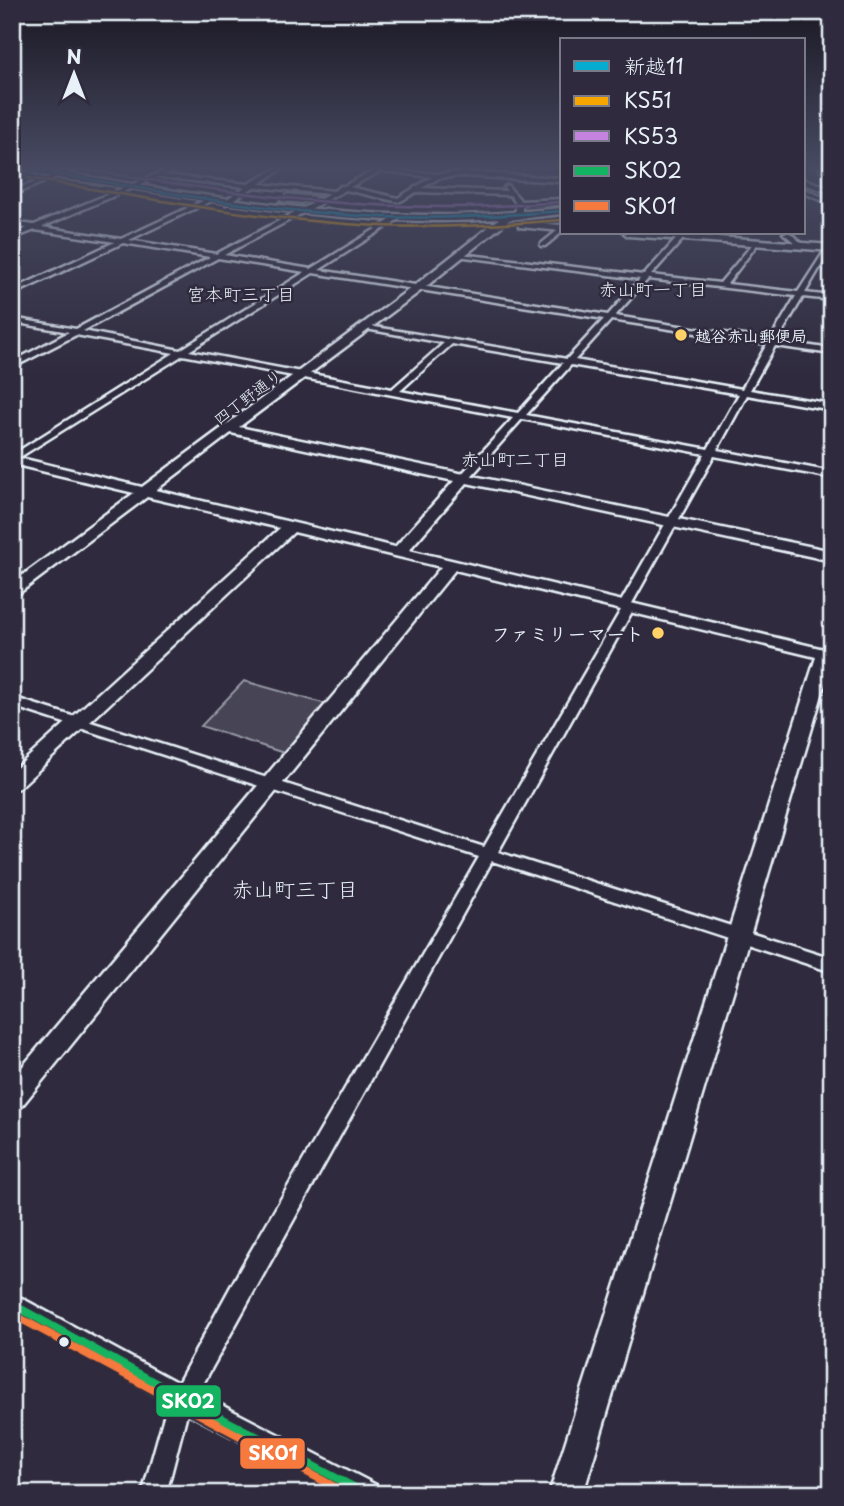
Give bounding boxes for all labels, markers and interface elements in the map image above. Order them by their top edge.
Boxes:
north arrow [38,38,108,108]
legend [560,38,806,234]
text: N [66,42,82,70]
text: 新越11 [624,49,684,81]
text: KS51 [624,83,671,115]
text: KS53 [624,119,678,151]
text: SK02 [624,153,682,185]
text: SK01 [624,189,676,221]
district label: 赤山町一丁目 [599,275,707,302]
district label: 宮本町三丁目 [187,280,295,307]
place label: 越谷赤山郵便局 [695,323,807,347]
marker: 越谷赤山郵便局 [673,327,689,343]
street label: 四丁野通り [208,362,286,430]
district label: 赤山町二丁目 [461,445,569,472]
place label: ファミリーマート [491,619,644,647]
marker: ファミリーマート [650,625,666,641]
district label: 赤山町三丁目 [232,872,358,904]
unlabelled marker [57,1335,71,1349]
line badge: SK02 [155,1384,222,1418]
text: SK02 [161,1386,215,1414]
line badge: SK01 [239,1437,306,1470]
text: SK01 [248,1438,298,1466]

